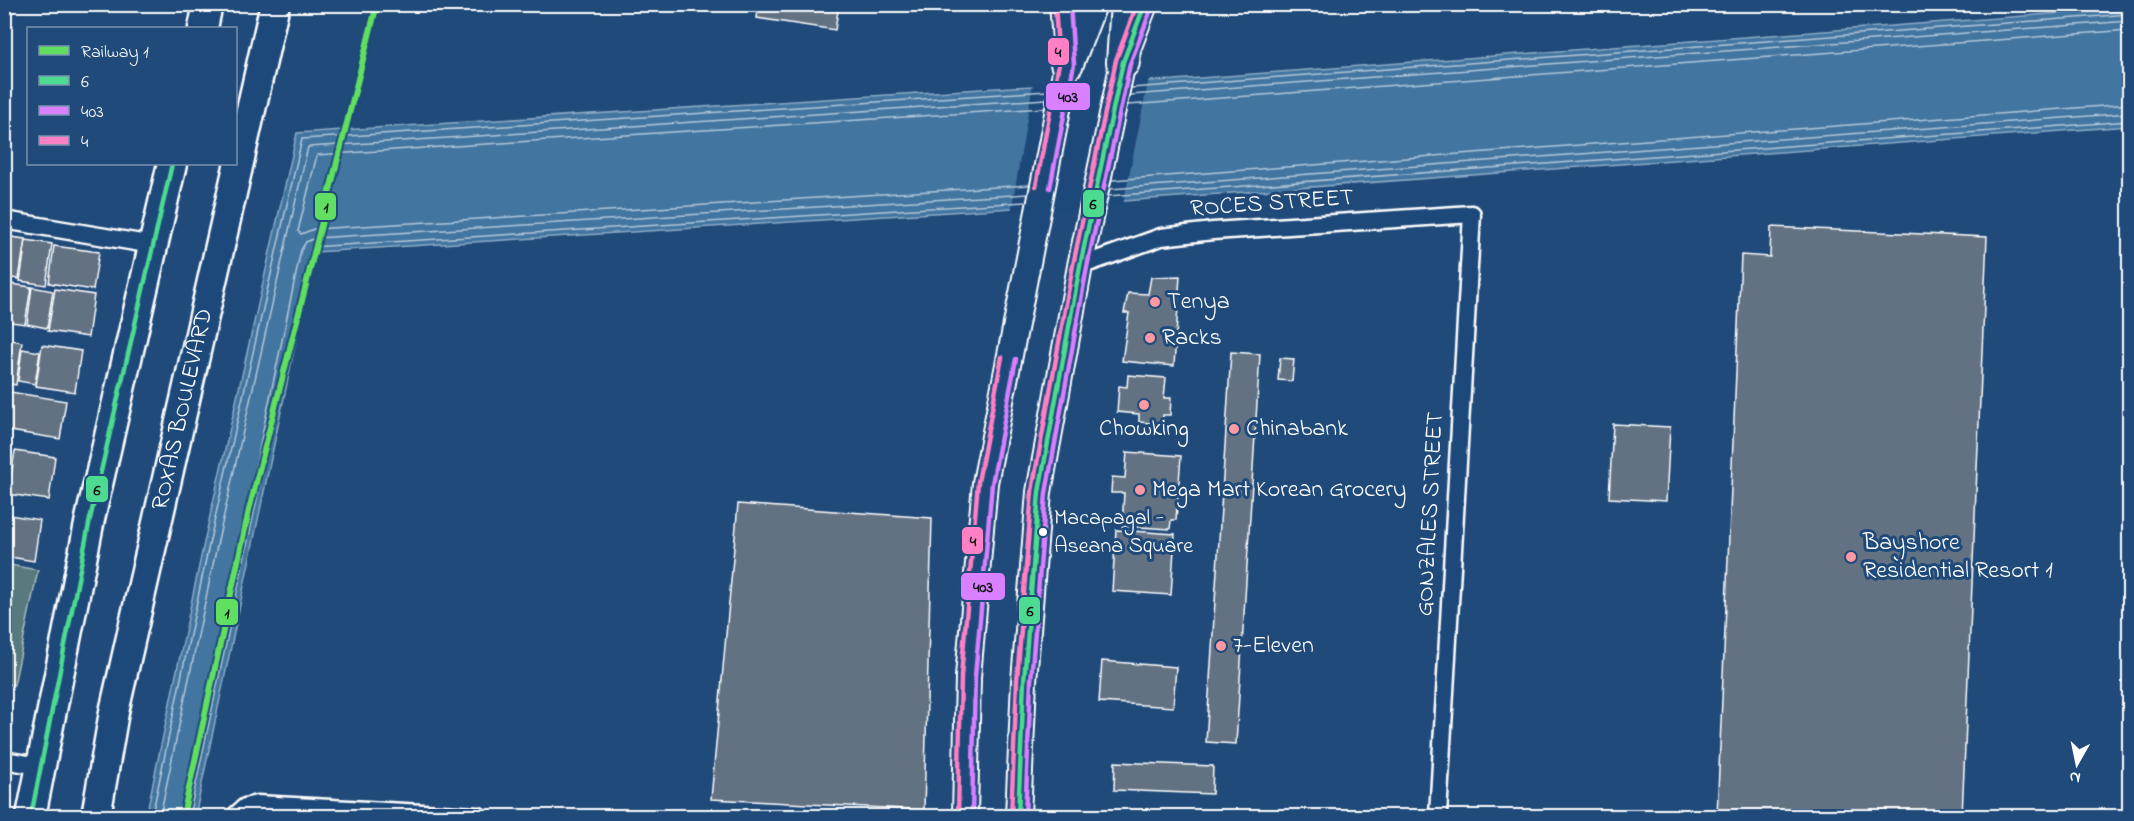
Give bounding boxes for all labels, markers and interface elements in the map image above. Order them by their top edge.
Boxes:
legend [27,27,237,165]
line badge: 4 [1047,37,1070,66]
text: Railway 1 [81,40,149,66]
text: 4 [1054,41,1062,65]
text: 6 [81,70,89,96]
line badge: 403 [1045,82,1091,111]
text: 403 [1057,86,1078,110]
text: 403 [81,100,104,126]
text: 4 [81,130,89,156]
street label: ROCES STREET [1189,181,1355,227]
line badge: 6 [1082,189,1105,218]
line badge: 1 [314,192,337,221]
text: 6 [1088,193,1097,217]
text: 1 [323,196,329,220]
place label: Tenya [1167,285,1230,321]
marker: Tenya [1148,295,1162,309]
street label: ROXAS BOULEVARD [143,305,223,514]
place label: Racks [1162,321,1222,356]
marker: Racks [1143,331,1157,345]
marker: Chowking [1137,398,1151,412]
street label: GONZALES STREET [1408,411,1454,617]
place label: Chowking [1099,412,1189,447]
place label: Chinabank [1246,412,1348,447]
marker: Chinabank [1227,422,1241,436]
place label: Mega Mart Korean Grocery [1152,473,1406,509]
line badge: 6 [85,475,109,503]
text: 6 [92,479,101,503]
marker: Mega Mart Korean Grocery [1133,483,1147,497]
place label: Macapagal - Aseana Square [1054,503,1193,563]
line badge: 4 [961,526,984,555]
marker: Macapagal - Aseana Square [1037,526,1049,538]
place label: Bayshore Residential Resort 1 [1862,526,2053,589]
text: 4 [969,530,977,554]
marker: Bayshore Residential Resort 1 [1844,550,1858,564]
line badge: 403 [960,572,1006,601]
text: 403 [972,576,993,600]
line badge: 6 [1018,596,1041,625]
line badge: 1 [215,598,239,626]
text: 6 [1025,600,1034,624]
text: 1 [224,602,230,626]
place label: 7-Eleven [1233,629,1314,664]
marker: 7-Eleven [1214,639,1228,653]
north arrow [2047,734,2107,794]
text: N [2068,764,2082,790]

